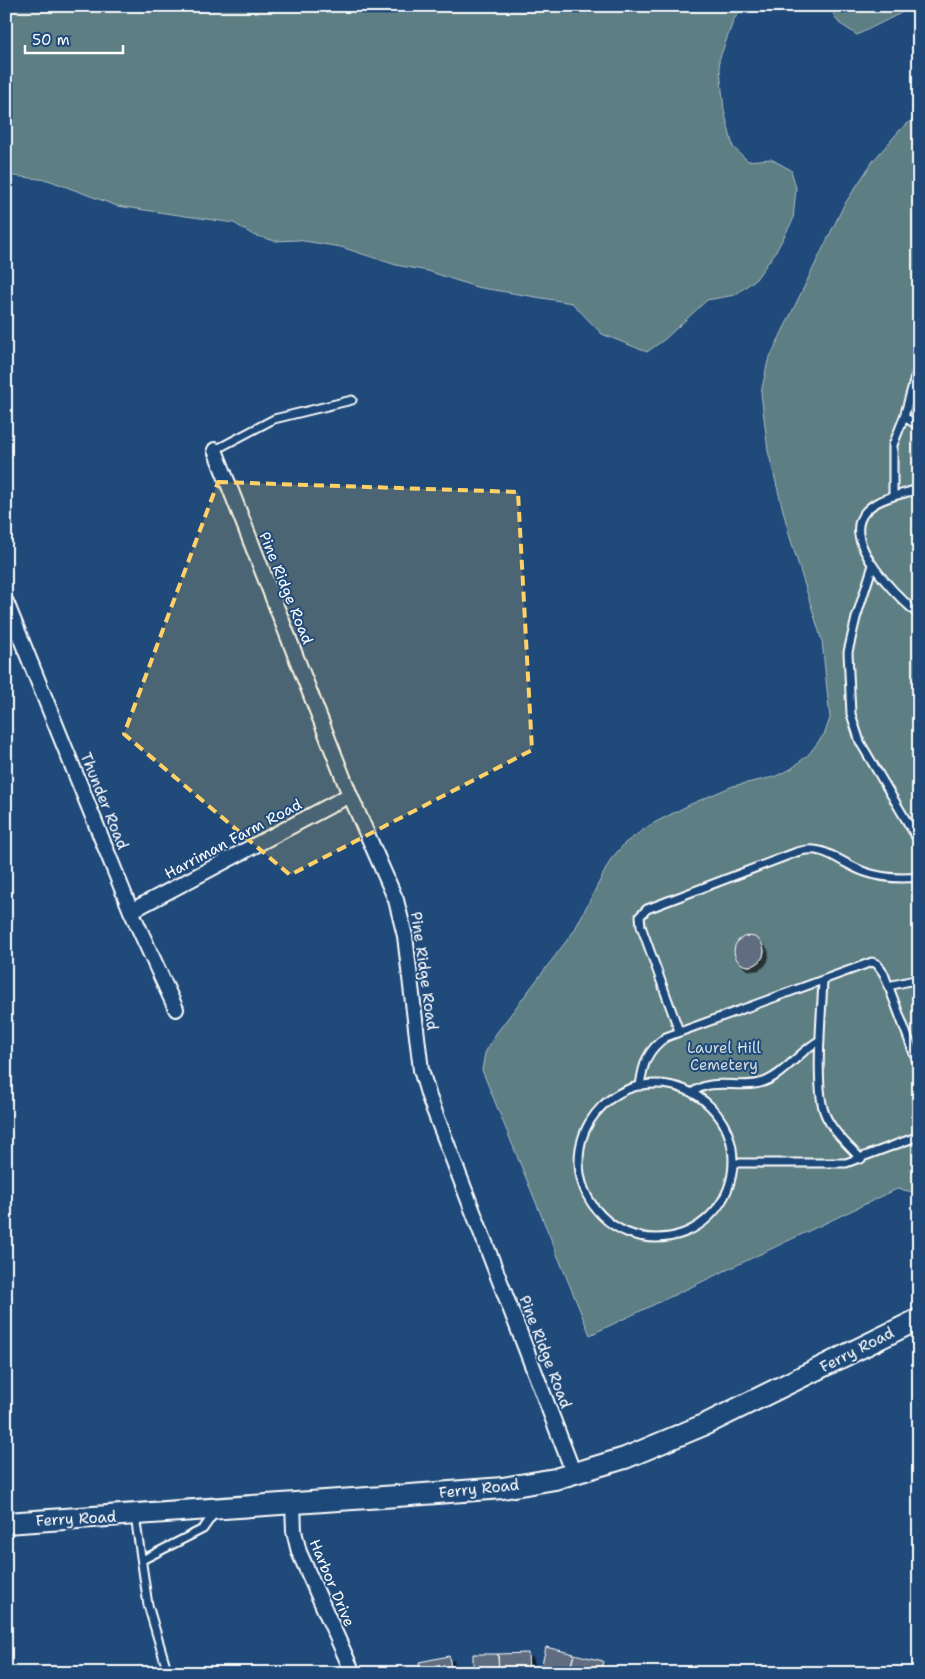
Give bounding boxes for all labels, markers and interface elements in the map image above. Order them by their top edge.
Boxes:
scale bar [25,22,122,54]
text: 50 m [32,30,70,50]
street label: Pine Ridge Road [254,529,318,648]
street label: Thunder Road [75,750,133,853]
street label: Harriman Farm Road [161,794,306,884]
street label: Pine Ridge Road [406,910,442,1032]
park label: Laurel Hill Cemetery [687,1038,761,1075]
street label: Pine Ridge Road [514,1293,576,1412]
street label: Ferry Road [817,1323,898,1377]
street label: Ferry Road [438,1475,521,1503]
street label: Ferry Road [35,1507,117,1531]
street label: Harbor Drive [305,1536,359,1630]

